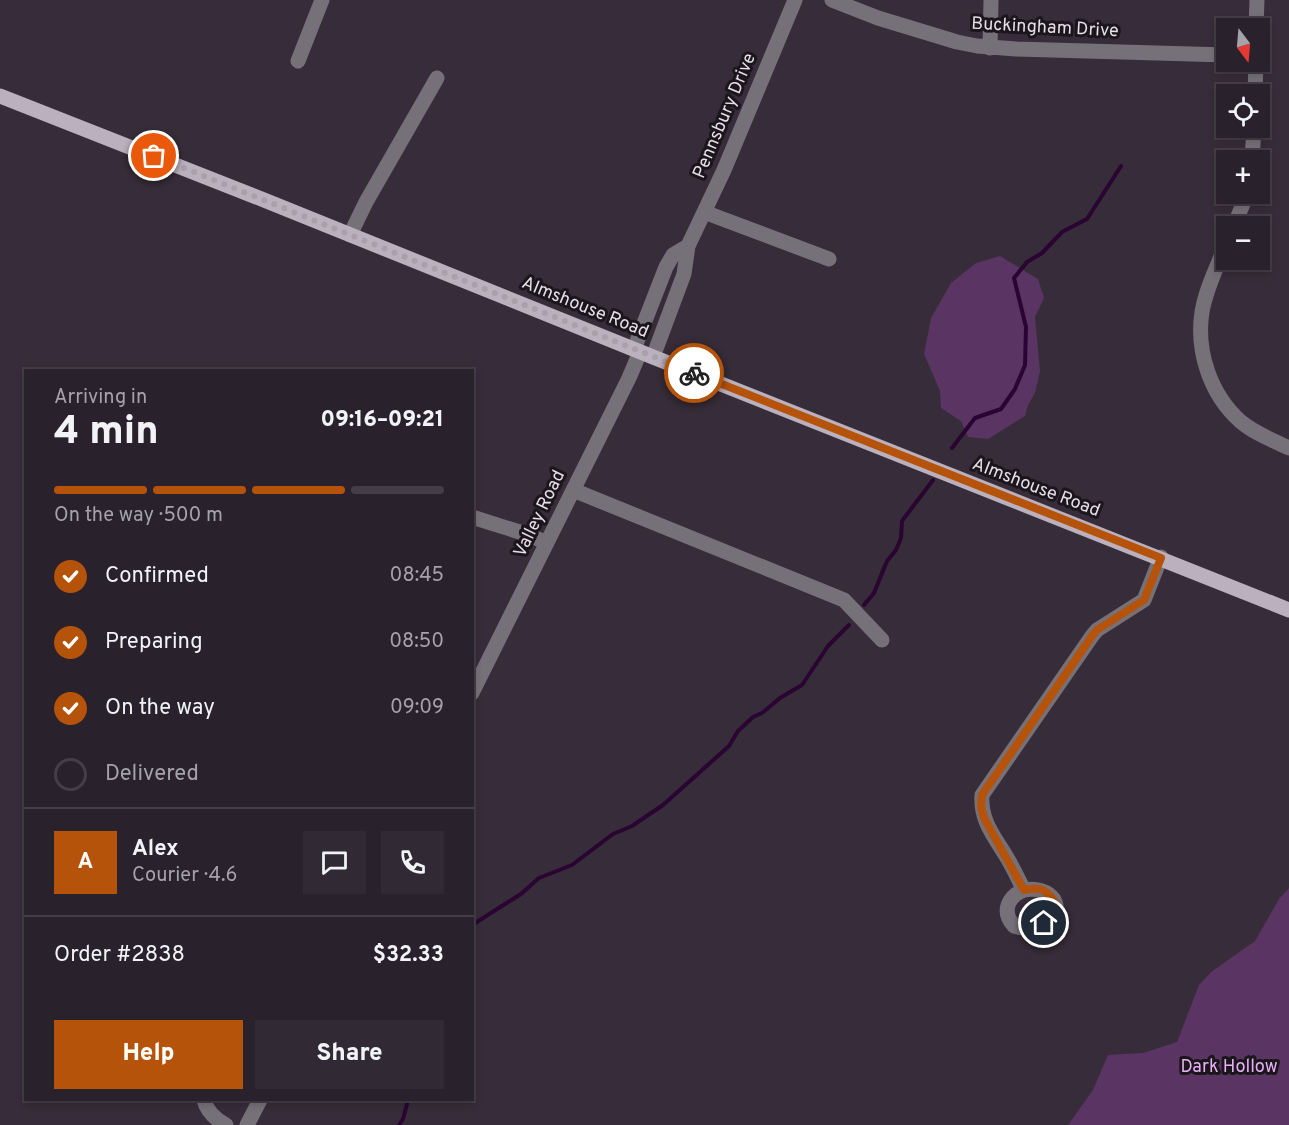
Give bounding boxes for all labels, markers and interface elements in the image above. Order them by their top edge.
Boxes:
street label: Buckingham Drive [971,13,1119,43]
north arrow [1216,18,1270,72]
map controls [1216,18,1270,270]
street label: Pennsbury Drive [688,50,762,182]
button: locate [1216,84,1270,138]
pin [128,130,179,181]
icon: bag [137,139,170,172]
button: + [1216,150,1270,204]
button: − [1216,216,1270,270]
street label: Almshouse Road [518,272,652,344]
courier [664,343,724,403]
icon: bike [678,357,711,390]
text: Arriving in [54,385,147,411]
text: 09:16–09:21 [321,407,444,434]
text: 4 min [54,409,159,458]
street label: Almshouse Road [969,453,1103,523]
street label: Valley Road [509,467,571,561]
text: On the way · 500 m [54,503,223,529]
icon: check [54,560,87,593]
text: Confirmed [105,563,209,590]
text: 08:45 [390,563,444,589]
icon: check [54,626,87,659]
text: Preparing [105,629,203,656]
text: 08:50 [389,629,444,655]
icon: check [54,692,87,725]
text: On the way [105,695,215,722]
text: 09:09 [390,695,444,721]
text: Delivered [105,761,199,788]
button: chat [303,831,366,894]
button: phone [381,831,444,894]
text: Alex [132,836,179,863]
text: A [78,849,93,876]
text: Courier · 4.6 [132,863,237,889]
pin [1018,897,1069,948]
icon: home [1027,906,1060,939]
text: Order #2838 [54,942,185,969]
text: $32.33 [373,942,444,969]
button: Help [54,1020,243,1089]
button: Share [255,1020,444,1089]
park label: Dark Hollow [1180,1056,1278,1079]

